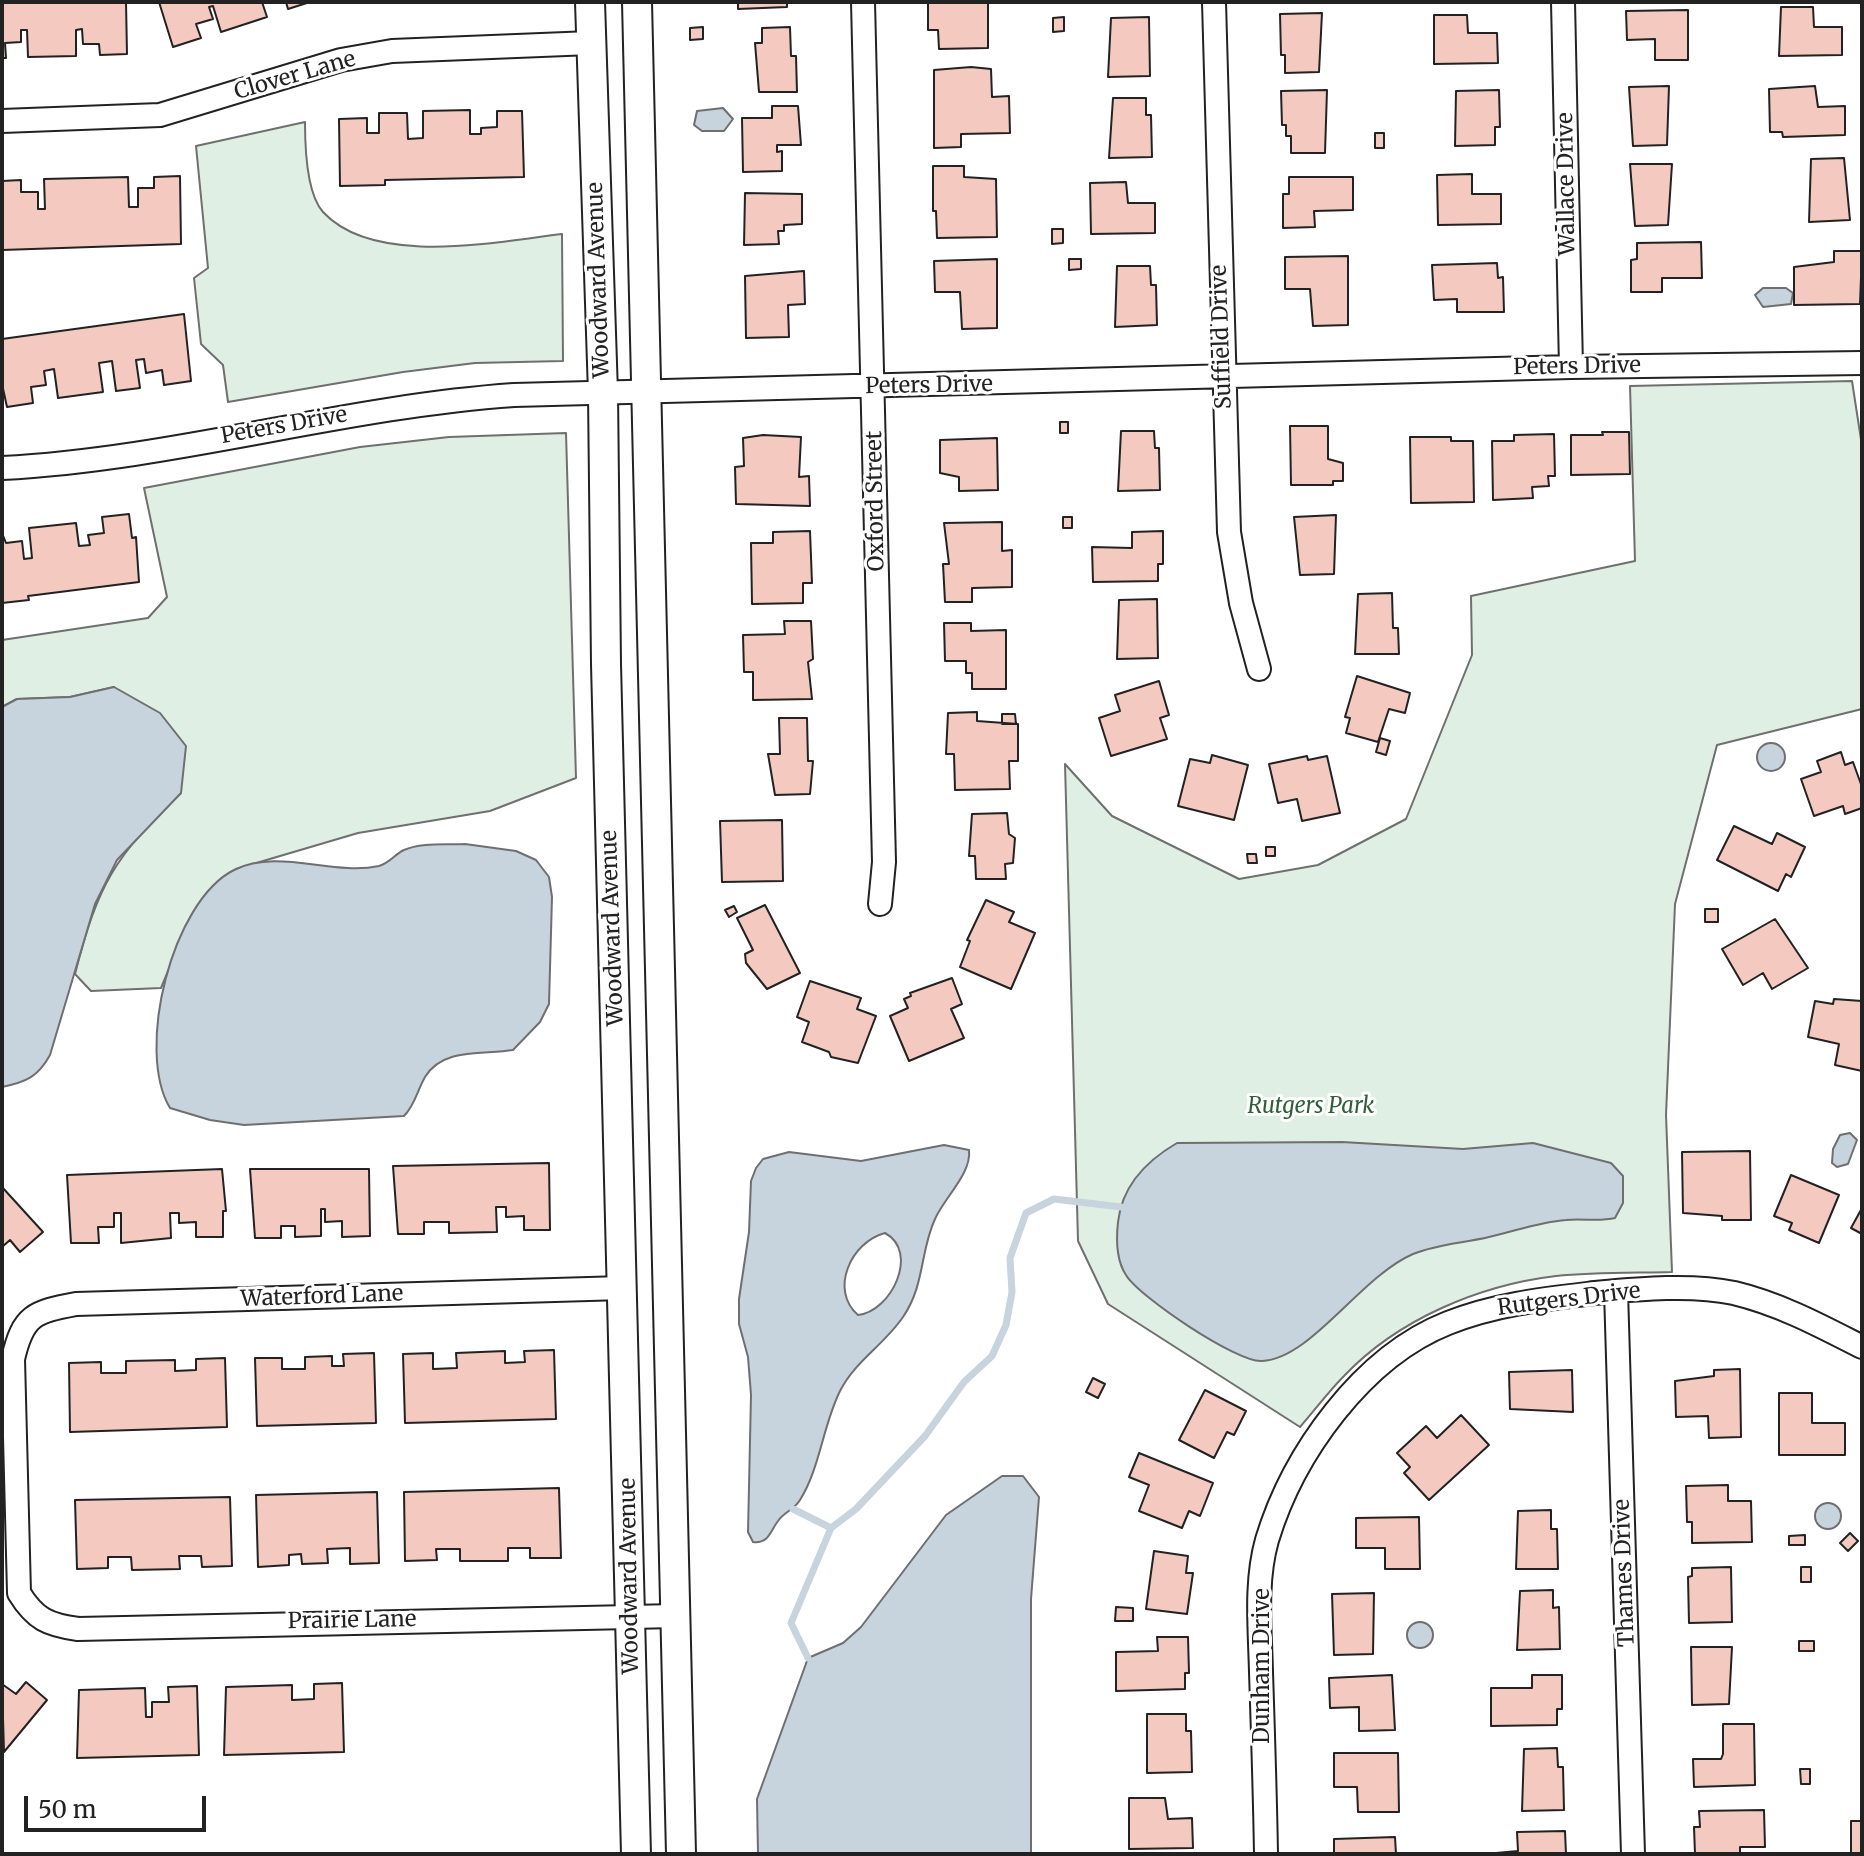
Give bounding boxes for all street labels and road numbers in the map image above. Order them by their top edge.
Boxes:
street label: Clover Lane [231,46,359,106]
street label: Wallace Drive [1553,112,1581,256]
street label: Woodward Avenue [582,182,616,378]
street label: Suffield Drive [1206,264,1238,410]
street label: Peters Drive [1513,353,1641,381]
street label: Peters Drive [865,372,993,400]
street label: Peters Drive [219,402,349,450]
street label: Oxford Street [862,430,890,572]
street label: Woodward Avenue [596,830,630,1026]
street label: Rutgers Drive [1496,1278,1642,1322]
street label: Waterford Lane [240,1281,404,1313]
street label: Woodward Avenue [615,1478,645,1674]
street label: Thames Drive [1609,1498,1641,1648]
street label: Dunham Drive [1250,1588,1276,1744]
street label: Prairie Lane [287,1607,417,1635]

